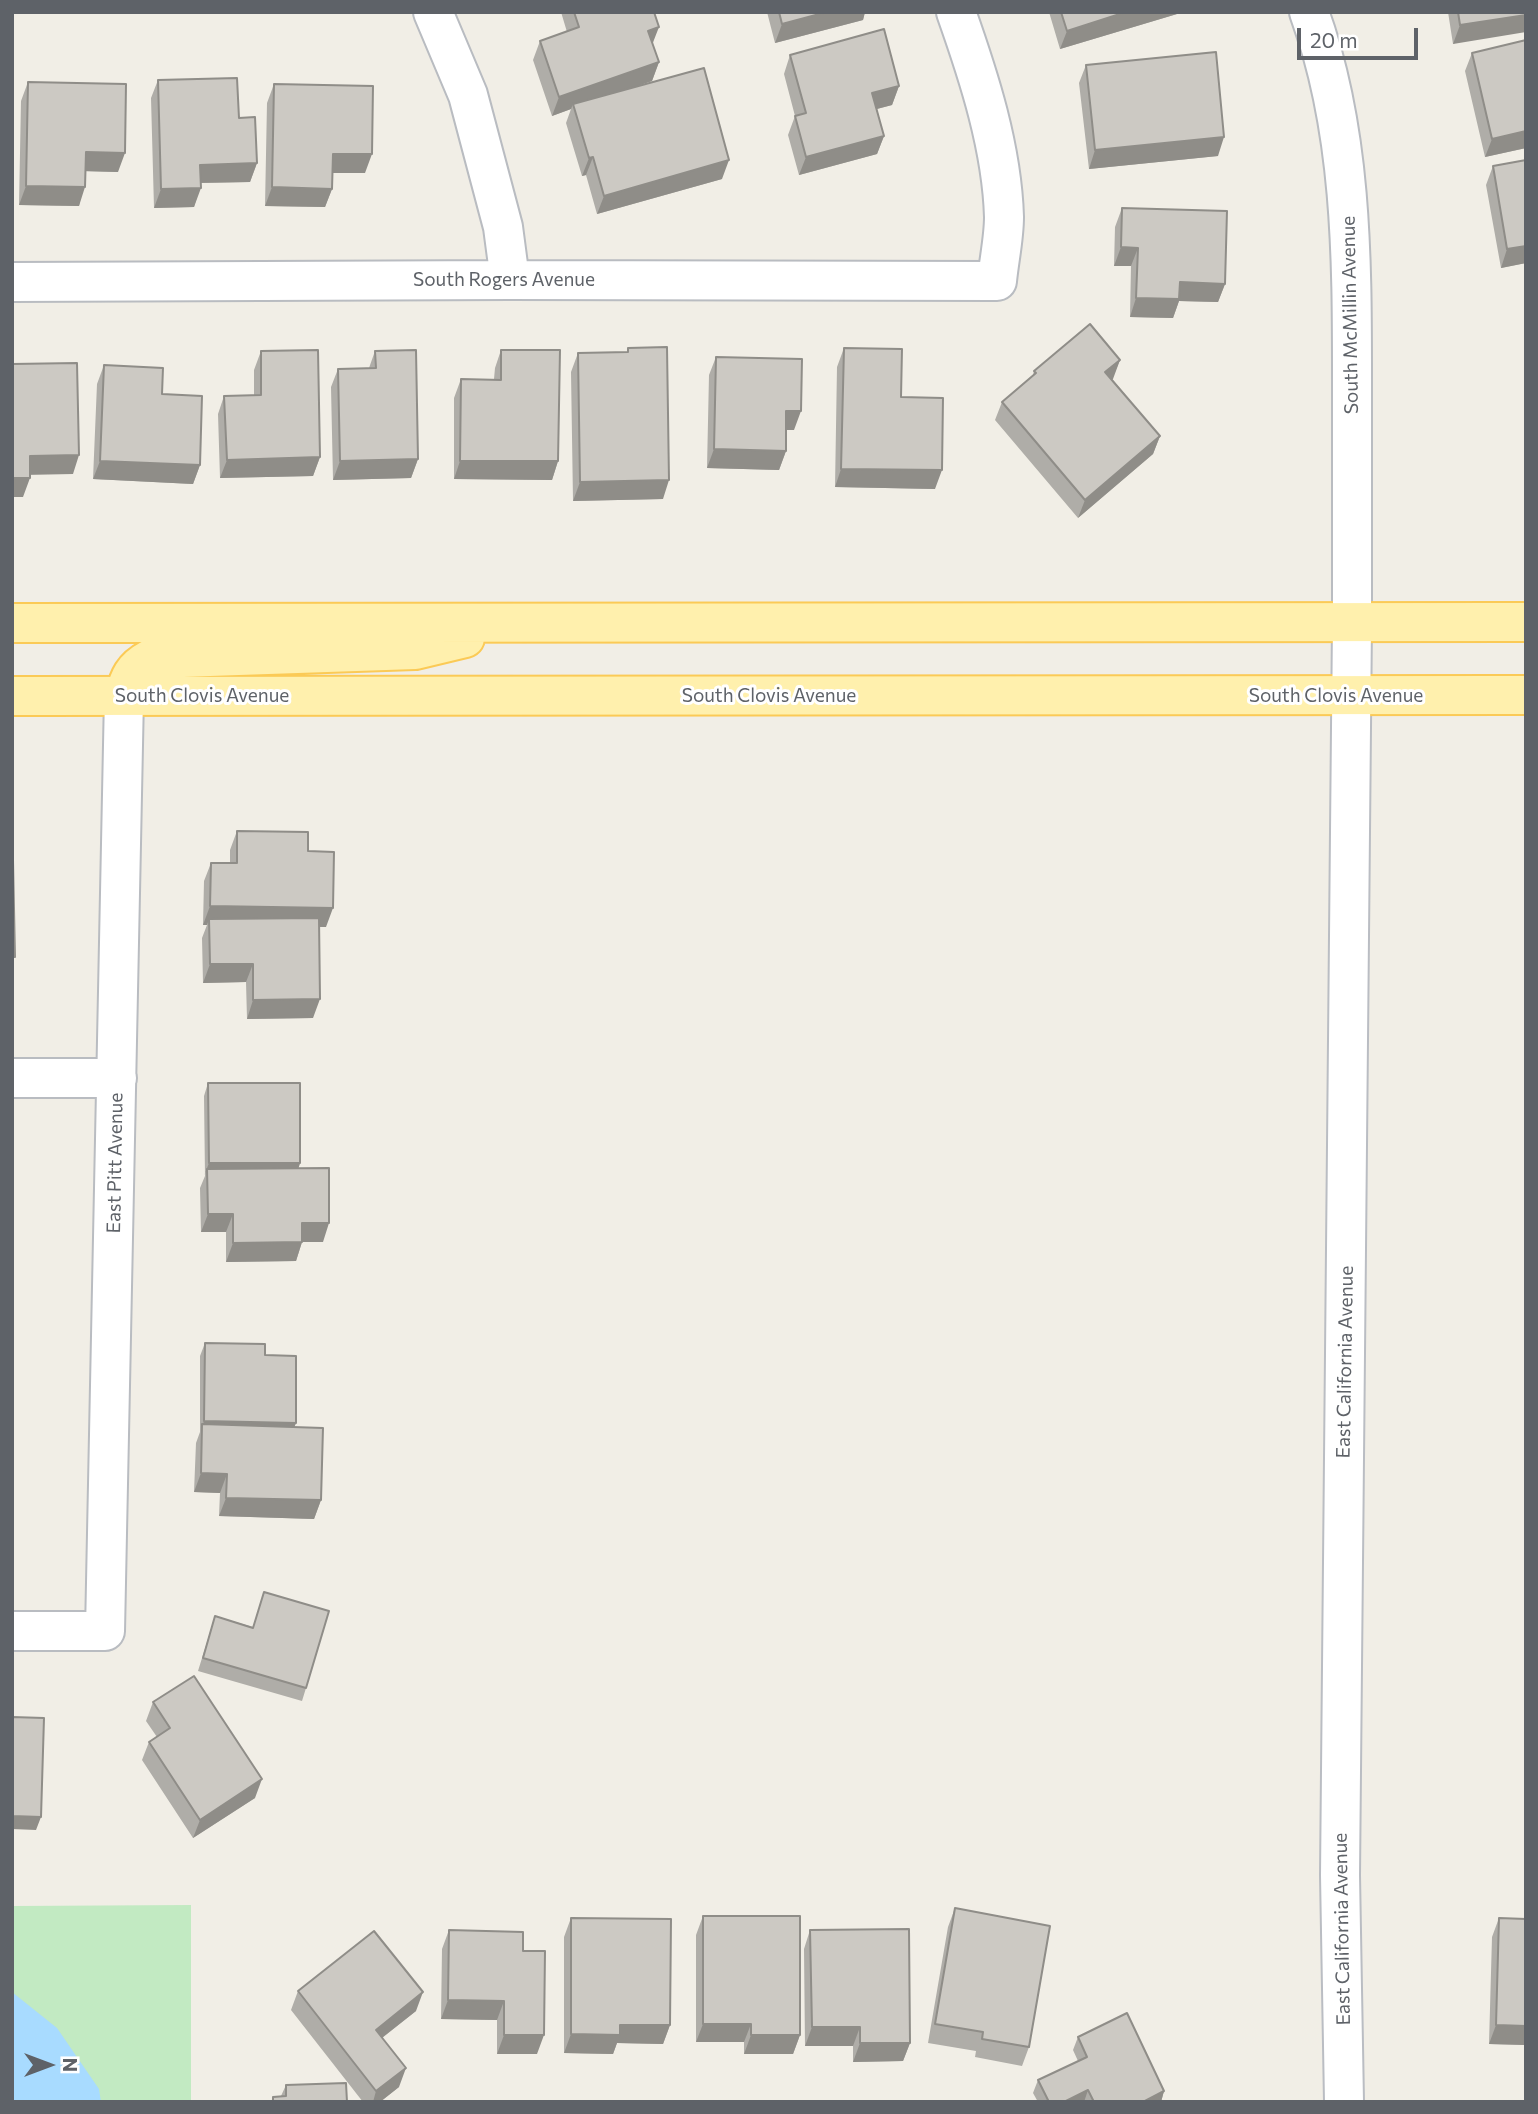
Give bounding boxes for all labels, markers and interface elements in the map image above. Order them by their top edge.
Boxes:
scale bar [1300,14,1421,58]
text: 20 m [1310,27,1358,52]
street label: South McMillin Avenue [1337,216,1363,414]
street label: South Rogers Avenue [413,269,595,291]
street label: South Clovis Avenue [115,685,289,707]
street label: South Clovis Avenue [682,685,856,707]
street label: South Clovis Avenue [1249,685,1423,707]
street label: East Pitt Avenue [102,1093,128,1233]
street label: East California Avenue [1332,1266,1358,1458]
street label: East California Avenue [1329,1833,1355,2025]
north arrow [14,2030,84,2100]
text: N [59,2058,82,2072]

